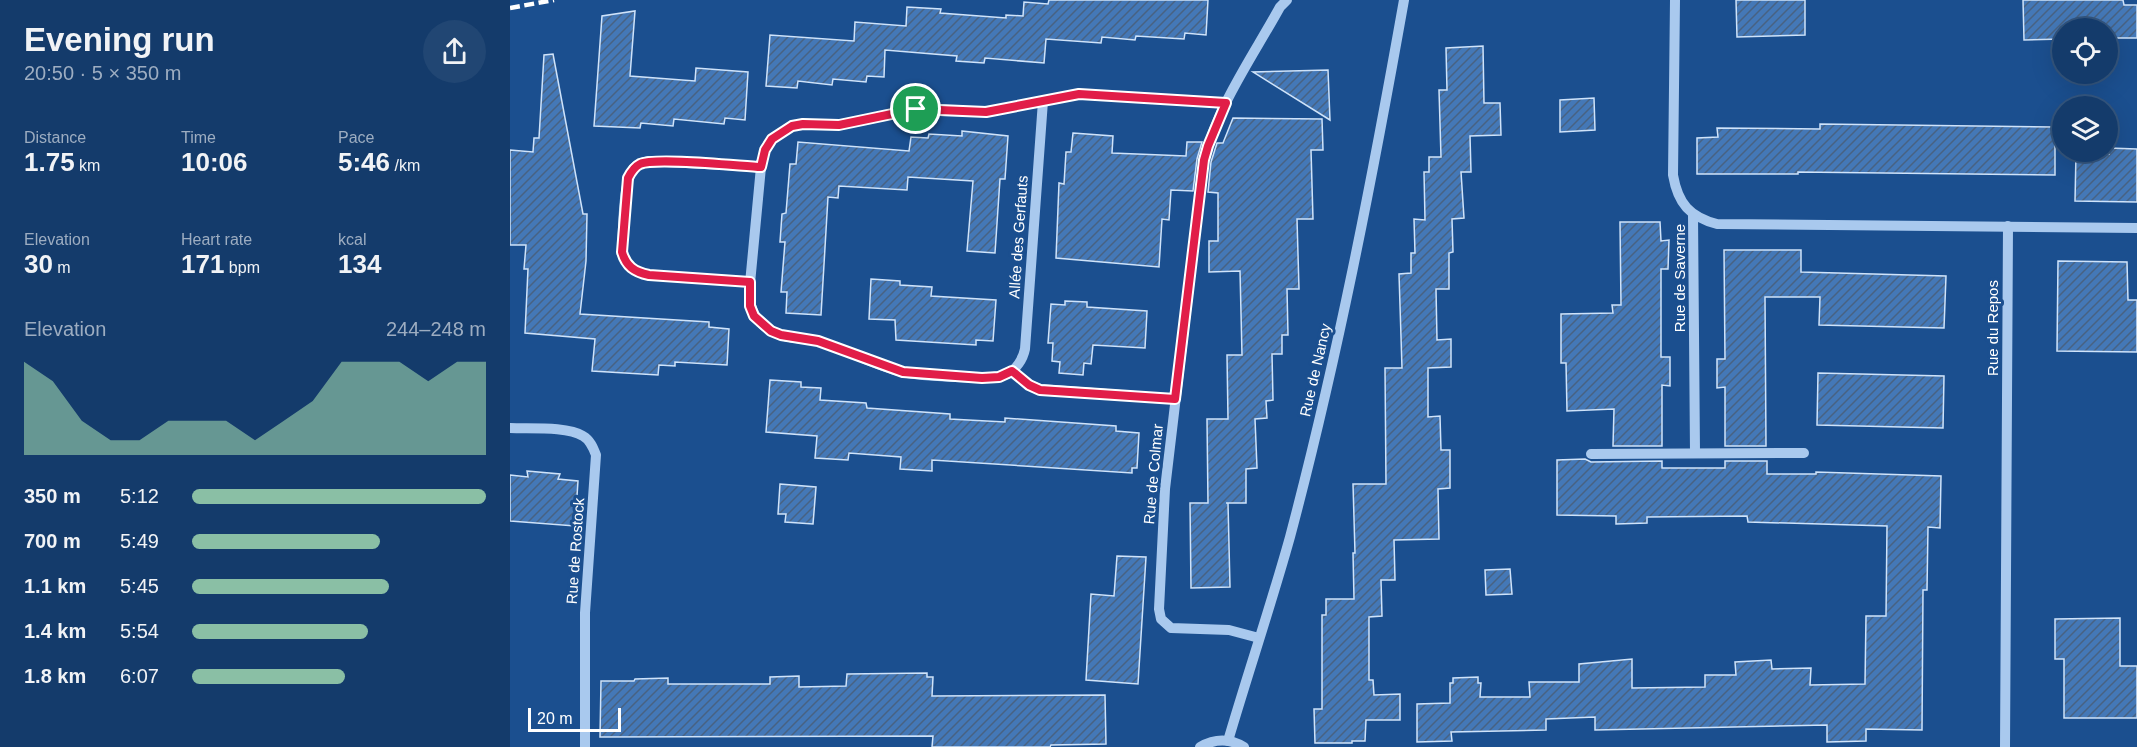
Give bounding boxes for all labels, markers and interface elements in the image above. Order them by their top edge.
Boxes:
map controls [2052,18,2118,162]
button: locate [2052,18,2118,84]
button: share [423,20,486,83]
text: Evening run [24,21,215,58]
text: 20:50 · 5 × 350 m [24,62,181,84]
pin [890,83,941,134]
icon: arrive [899,92,932,125]
button: layers [2052,96,2118,162]
text: Distance [24,129,86,146]
text: Time [181,129,216,146]
text: Pace [338,129,374,146]
text: 1.75 [24,147,75,177]
text: 10:06 [181,147,248,177]
text: 5:46 [338,147,390,177]
text: km [75,157,100,174]
text: /km [390,157,420,174]
street label: Allée des Gerfauts [1005,175,1031,299]
street label: Rue de Saverne [1671,224,1688,332]
text: Elevation [24,231,90,248]
text: Heart rate [181,231,252,248]
text: kcal [338,231,366,248]
text: 30 [24,249,53,279]
text: 171 [181,249,224,279]
text: 134 [338,249,381,279]
text: m [53,259,71,276]
text: bpm [224,259,260,276]
street label: Rue du Repos [1984,280,2001,376]
text: Elevation [24,318,106,340]
text: 244–248 m [386,318,486,340]
street label: Rue de Nancy [1296,321,1334,418]
street label: Rue de Colmar [1140,423,1166,525]
text: 350 m [24,485,81,507]
text: 5:12 [120,485,159,507]
street label: Rue de Rostock [563,497,587,605]
text: 700 m [24,530,81,552]
text: 5:49 [120,530,159,552]
text: 1.1 km [24,575,86,597]
text: 5:45 [120,575,159,597]
text: 1.4 km [24,620,86,642]
text: 5:54 [120,620,159,642]
text: 1.8 km [24,665,86,687]
text: 6:07 [120,665,159,687]
scale bar [528,705,621,732]
text: 20 m [537,710,573,727]

